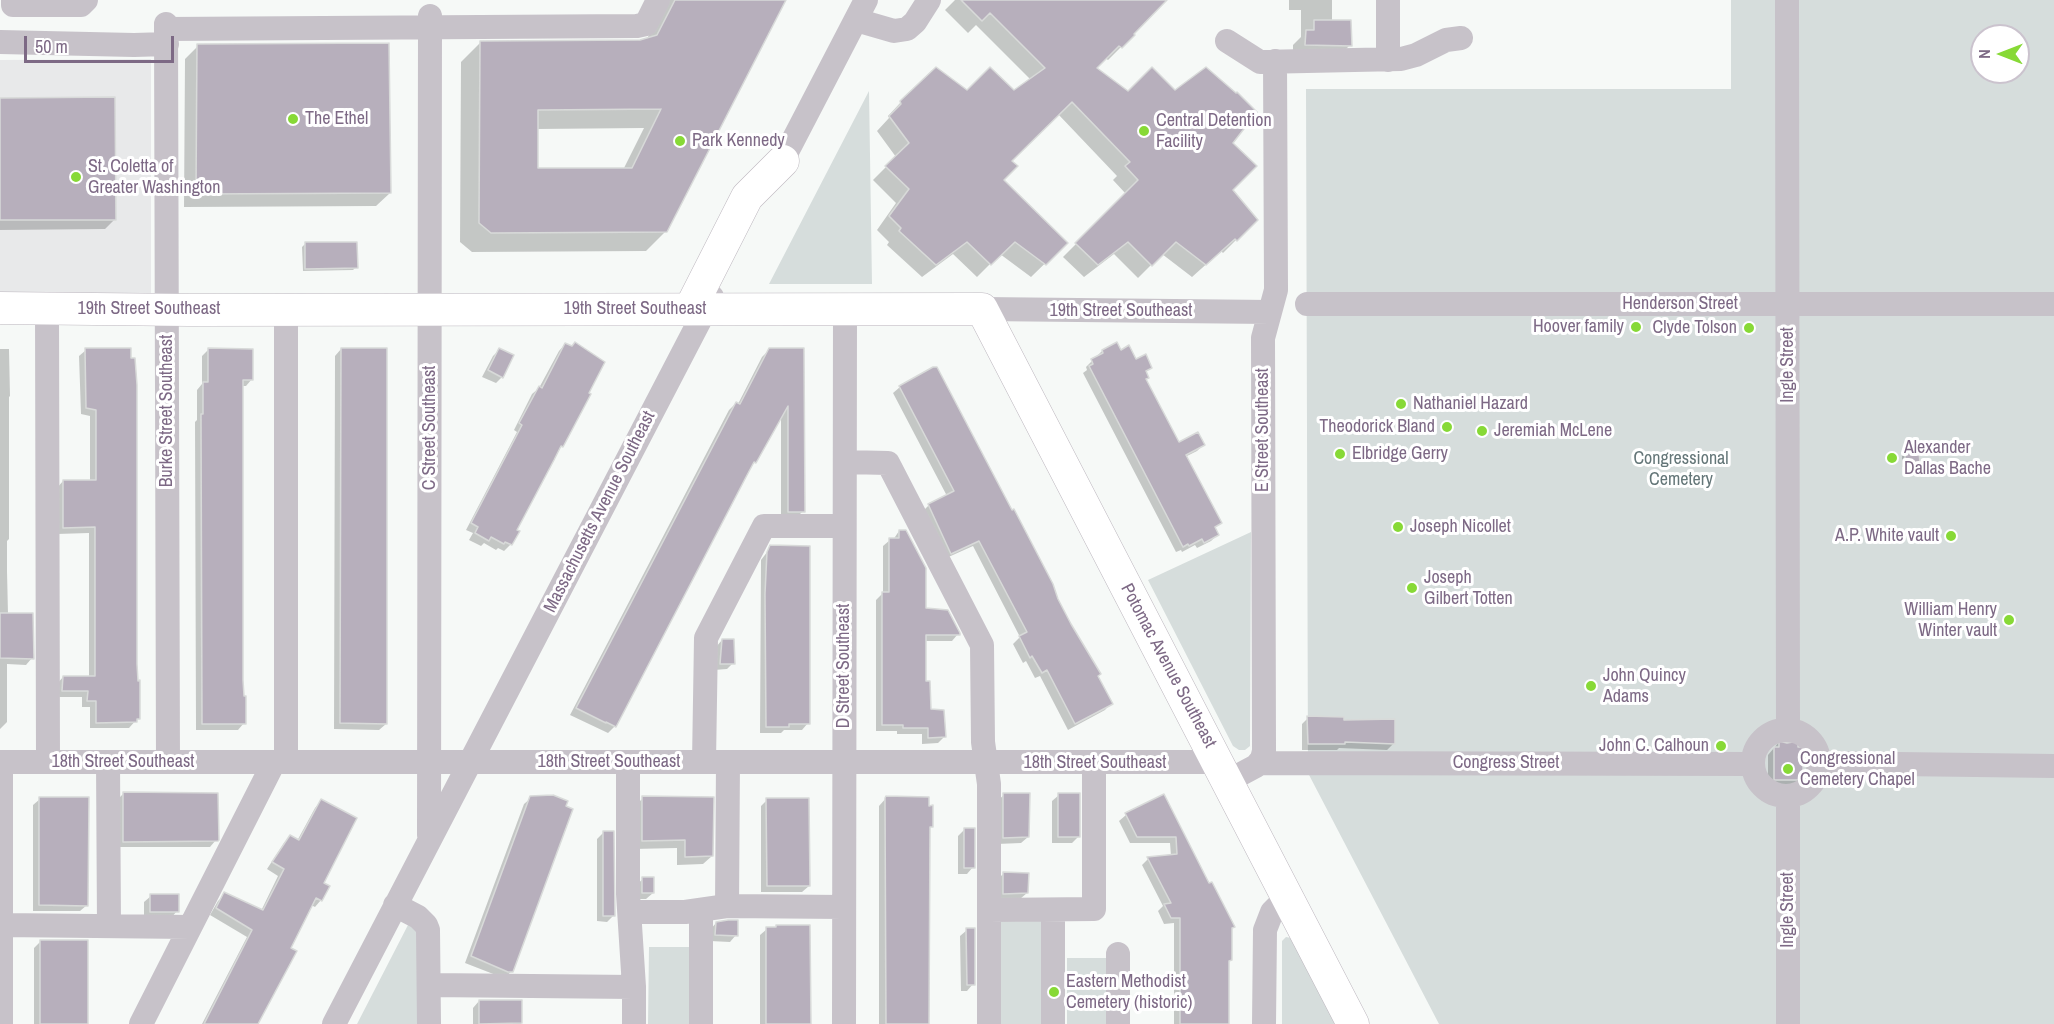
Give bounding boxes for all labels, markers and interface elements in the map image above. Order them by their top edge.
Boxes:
scale bar [27,24,177,62]
north arrow [1970,24,2030,84]
text: 50 m [35,34,68,59]
text: N [1973,49,1995,59]
place label: The Ethel [305,108,368,130]
place label: Central Detention Facility [1156,110,1272,152]
marker: The Ethel [286,112,300,126]
marker: Central Detention Facility [1137,124,1151,138]
place label: Park Kennedy [692,130,785,152]
marker: Park Kennedy [673,134,687,148]
place label: St. Coletta of Greater Washington [88,156,220,198]
marker: St. Coletta of Greater Washington [69,170,83,184]
street label: Henderson Street [1622,293,1738,315]
street label: 19th Street Southeast [78,298,220,320]
street label: 19th Street Southeast [564,298,706,320]
street label: 19th Street Southeast [1050,300,1192,322]
place label: Hoover family [1533,316,1624,338]
place label: Clyde Tolson [1653,317,1737,339]
marker: Hoover family [1629,320,1643,334]
marker: Clyde Tolson [1742,321,1756,335]
street label: Ingle Street [1777,327,1799,403]
street label: Burke Street Southeast [156,335,178,487]
street label: C Street Southeast [419,366,441,490]
street label: E Street Southeast [1252,368,1274,492]
place label: Nathaniel Hazard [1413,393,1528,415]
marker: Nathaniel Hazard [1394,397,1408,411]
street label: Massachusetts Avenue Southeast [540,408,660,616]
place label: Theodorick Bland [1319,416,1435,438]
marker: Theodorick Bland [1440,420,1454,434]
place label: Jeremiah McLene [1494,420,1612,442]
marker: Jeremiah McLene [1475,424,1489,438]
place label: Alexander Dallas Bache [1904,437,1991,480]
place label: Elbridge Gerry [1352,443,1448,465]
marker: Elbridge Gerry [1333,447,1347,461]
park label: Congressional Cemetery [1633,448,1729,490]
marker: Alexander Dallas Bache [1885,451,1899,465]
place label: Joseph Nicollet [1410,516,1511,538]
marker: Joseph Nicollet [1391,520,1405,534]
place label: A.P. White vault [1835,525,1939,547]
marker: A.P. White vault [1944,529,1958,543]
place label: Joseph Gilbert Totten [1424,567,1513,610]
street label: Potomac Avenue Southeast [1116,580,1220,752]
marker: Joseph Gilbert Totten [1405,581,1419,595]
place label: William Henry Winter vault [1904,599,1997,642]
street label: D Street Southeast [833,604,855,728]
marker: William Henry Winter vault [2002,613,2016,627]
place label: John Quincy Adams [1603,665,1686,708]
marker: John Quincy Adams [1584,679,1598,693]
place label: John C. Calhoun [1599,735,1709,757]
marker: John C. Calhoun [1714,739,1728,753]
place label: Congressional Cemetery Chapel [1800,748,1915,790]
street label: 18th Street Southeast [52,751,194,773]
street label: 18th Street Southeast [538,751,680,773]
street label: 18th Street Southeast [1024,752,1166,774]
street label: Congress Street [1453,752,1559,774]
marker: Congressional Cemetery Chapel [1781,762,1795,776]
street label: Ingle Street [1777,872,1799,948]
place label: Eastern Methodist Cemetery (historic) [1066,971,1192,1014]
marker: Eastern Methodist Cemetery (historic) [1047,985,1061,999]

